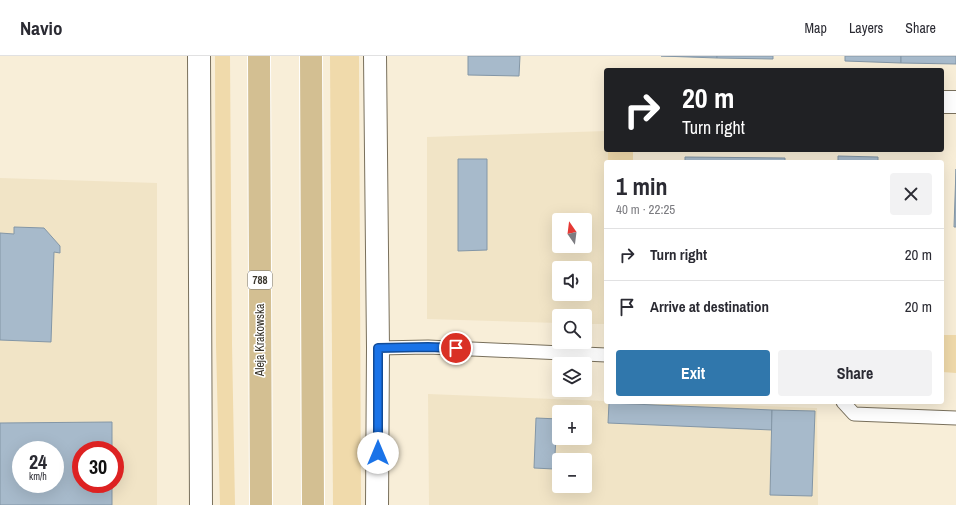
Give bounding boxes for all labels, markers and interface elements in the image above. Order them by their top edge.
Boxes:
text: Navio [20,15,62,41]
text: Map [805,19,827,37]
text: Layers [849,19,883,37]
text: Share [905,19,936,37]
text: 20 m [682,79,734,117]
icon: right [616,84,668,136]
text: Turn right [682,115,745,140]
text: 1 min [616,170,667,202]
button: close [890,173,932,215]
text: 40 m · 22:25 [616,201,675,218]
north arrow [552,213,592,253]
map controls [552,213,592,493]
icon: right [616,244,638,266]
text: Turn right [650,244,707,265]
text: 20 m [905,244,932,265]
button: sound [552,261,592,301]
road number: 788 [248,271,272,289]
icon: arrive [616,296,638,318]
text: Arrive at destination [650,296,769,317]
text: 20 m [905,296,932,317]
street label: Aleja Krakowska [252,303,268,377]
button: search [552,309,592,349]
pin [439,331,473,365]
icon: arrive [445,337,467,359]
button: Exit [616,350,770,396]
button: Share [778,350,932,396]
button: layers [552,357,592,397]
button: + [552,405,592,445]
position arrow [357,432,399,474]
speed limit sign: 30 [72,441,124,493]
text: 24 [29,448,47,475]
button: − [552,453,592,493]
text: km/h [29,470,47,483]

